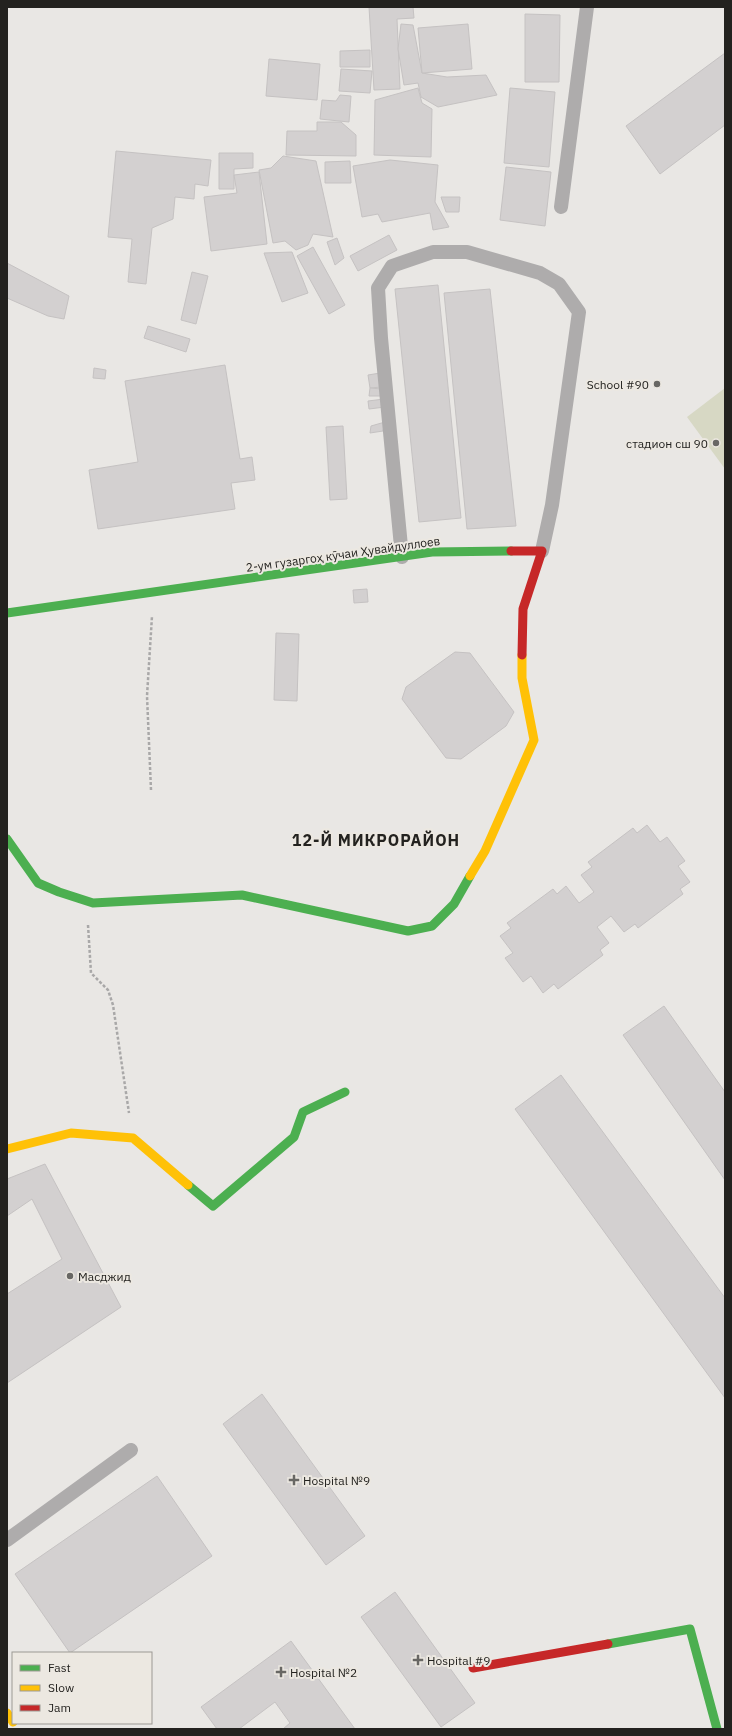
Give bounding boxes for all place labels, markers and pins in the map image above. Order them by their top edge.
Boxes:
place label: School #90 [587,377,649,392]
marker: School #90 [652,379,662,389]
place label: стадион сш 90 [626,436,708,451]
marker: стадион сш 90 [711,438,721,448]
place label: Масджид [78,1269,131,1284]
marker: Масджид [65,1271,75,1281]
place label: Hospital №9 [303,1473,370,1488]
marker: Hospital №9 [288,1474,300,1486]
place label: Hospital #9 [427,1653,490,1668]
marker: Hospital #9 [412,1654,424,1666]
place label: Hospital №2 [290,1665,357,1680]
marker: Hospital №2 [275,1666,287,1678]

